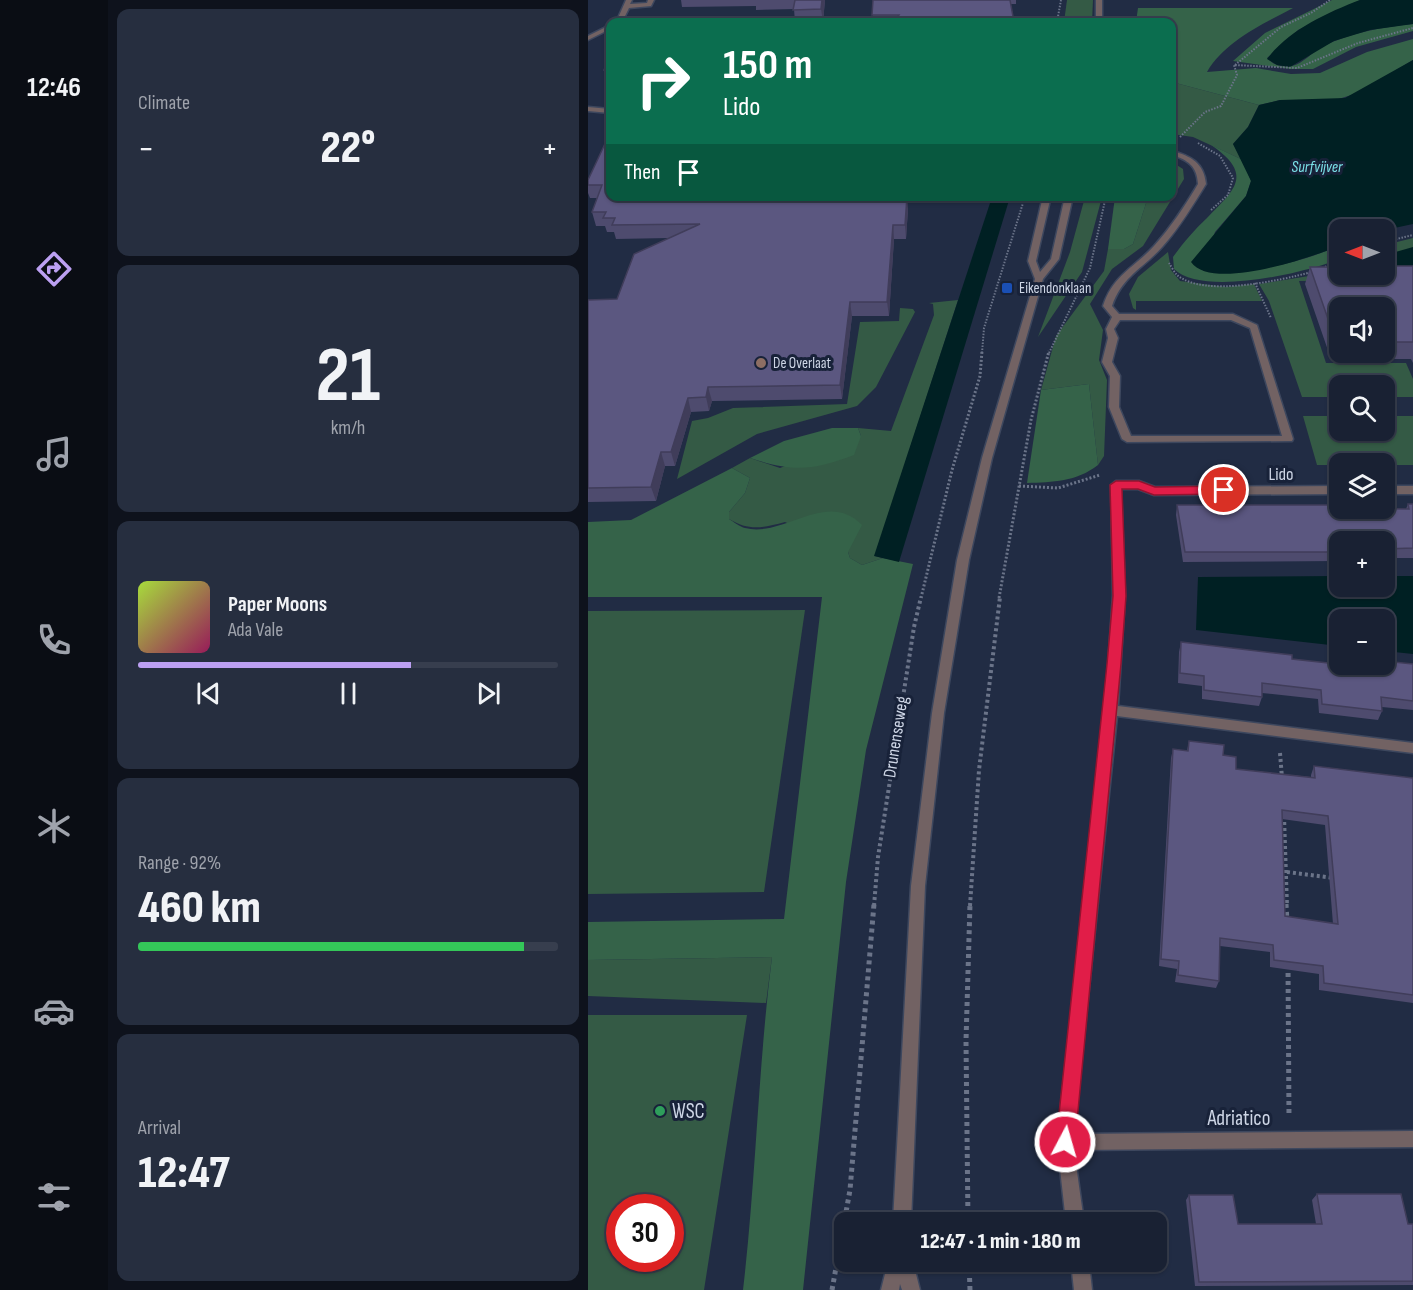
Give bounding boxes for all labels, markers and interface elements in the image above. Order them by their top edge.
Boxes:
text: 150 m [723,40,812,91]
icon: right [624,42,702,120]
text: 12:46 [27,72,81,104]
text: Climate [138,91,190,115]
text: Lido [723,91,760,123]
text: 22° [320,121,376,176]
text: − [138,129,154,169]
text: + [542,129,558,169]
icon: arrive [672,156,705,189]
water label: Surfvijver [1292,158,1343,177]
text: Then [624,159,660,186]
north arrow [1329,219,1395,285]
map controls [1329,219,1395,675]
icon: directions [33,248,75,290]
place label: Eikendonklaan [1019,279,1091,298]
marker: Eikendonklaan [1000,281,1014,295]
button: sound [1329,297,1395,363]
text: 21 [316,330,380,423]
place label: De Overlaat [773,354,832,373]
marker: De Overlaat [754,356,768,370]
button: search [1329,375,1395,441]
text: km/h [331,416,365,440]
icon: music [33,433,75,475]
button: layers [1329,453,1395,519]
pin [1198,464,1249,515]
street label: Lido [1269,464,1293,485]
icon: arrive [1207,473,1240,506]
button: + [1329,531,1395,597]
text: Paper Moons [228,591,327,618]
button: − [1329,609,1395,675]
text: Ada Vale [228,618,283,642]
icon: phone [33,619,75,661]
icon: previous [192,677,225,710]
icon: pause [332,677,365,710]
icon: next [472,677,505,710]
street label: Drunenseweg [879,695,913,779]
icon: climate [33,805,75,847]
text: Range · 92% [138,851,221,875]
text: 460 km [138,881,261,936]
icon: car [33,990,75,1032]
place label: WSC [672,1099,705,1124]
marker: WSC [653,1104,667,1118]
street label: Adriatico [1207,1106,1270,1131]
position arrow [1033,1110,1097,1174]
text: Arrival [138,1116,181,1140]
text: 12:47 [138,1146,229,1201]
icon: filters [33,1176,75,1218]
speed limit sign: 30 [606,1194,684,1272]
text: 12:47 · 1 min · 180 m [920,1228,1081,1255]

